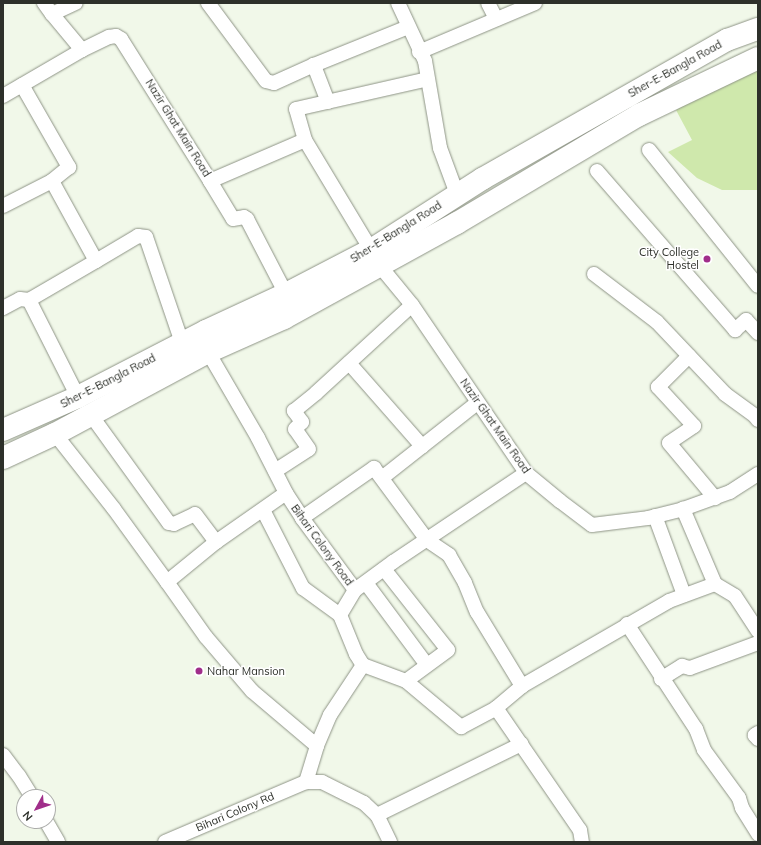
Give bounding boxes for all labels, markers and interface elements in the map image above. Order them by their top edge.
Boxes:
street label: Sher-E-Bangla Road [626,38,724,100]
street label: Nazir Ghat Main Road [143,77,213,179]
street label: Sher-E-Bangla Road [348,199,444,265]
place label: City College Hostel [639,246,699,272]
marker: City College Hostel [702,254,712,264]
street label: Sher-E-Bangla Road [58,351,158,411]
street label: Nazir Ghat Main Road [457,376,533,476]
street label: Bihari Colony Road [288,502,356,588]
place label: Nahar Mansion [207,664,285,678]
marker: Nahar Mansion [194,666,204,676]
north arrow [16,789,56,829]
street label: Bihari Colony Rd [194,789,276,835]
text: N [20,808,36,824]

